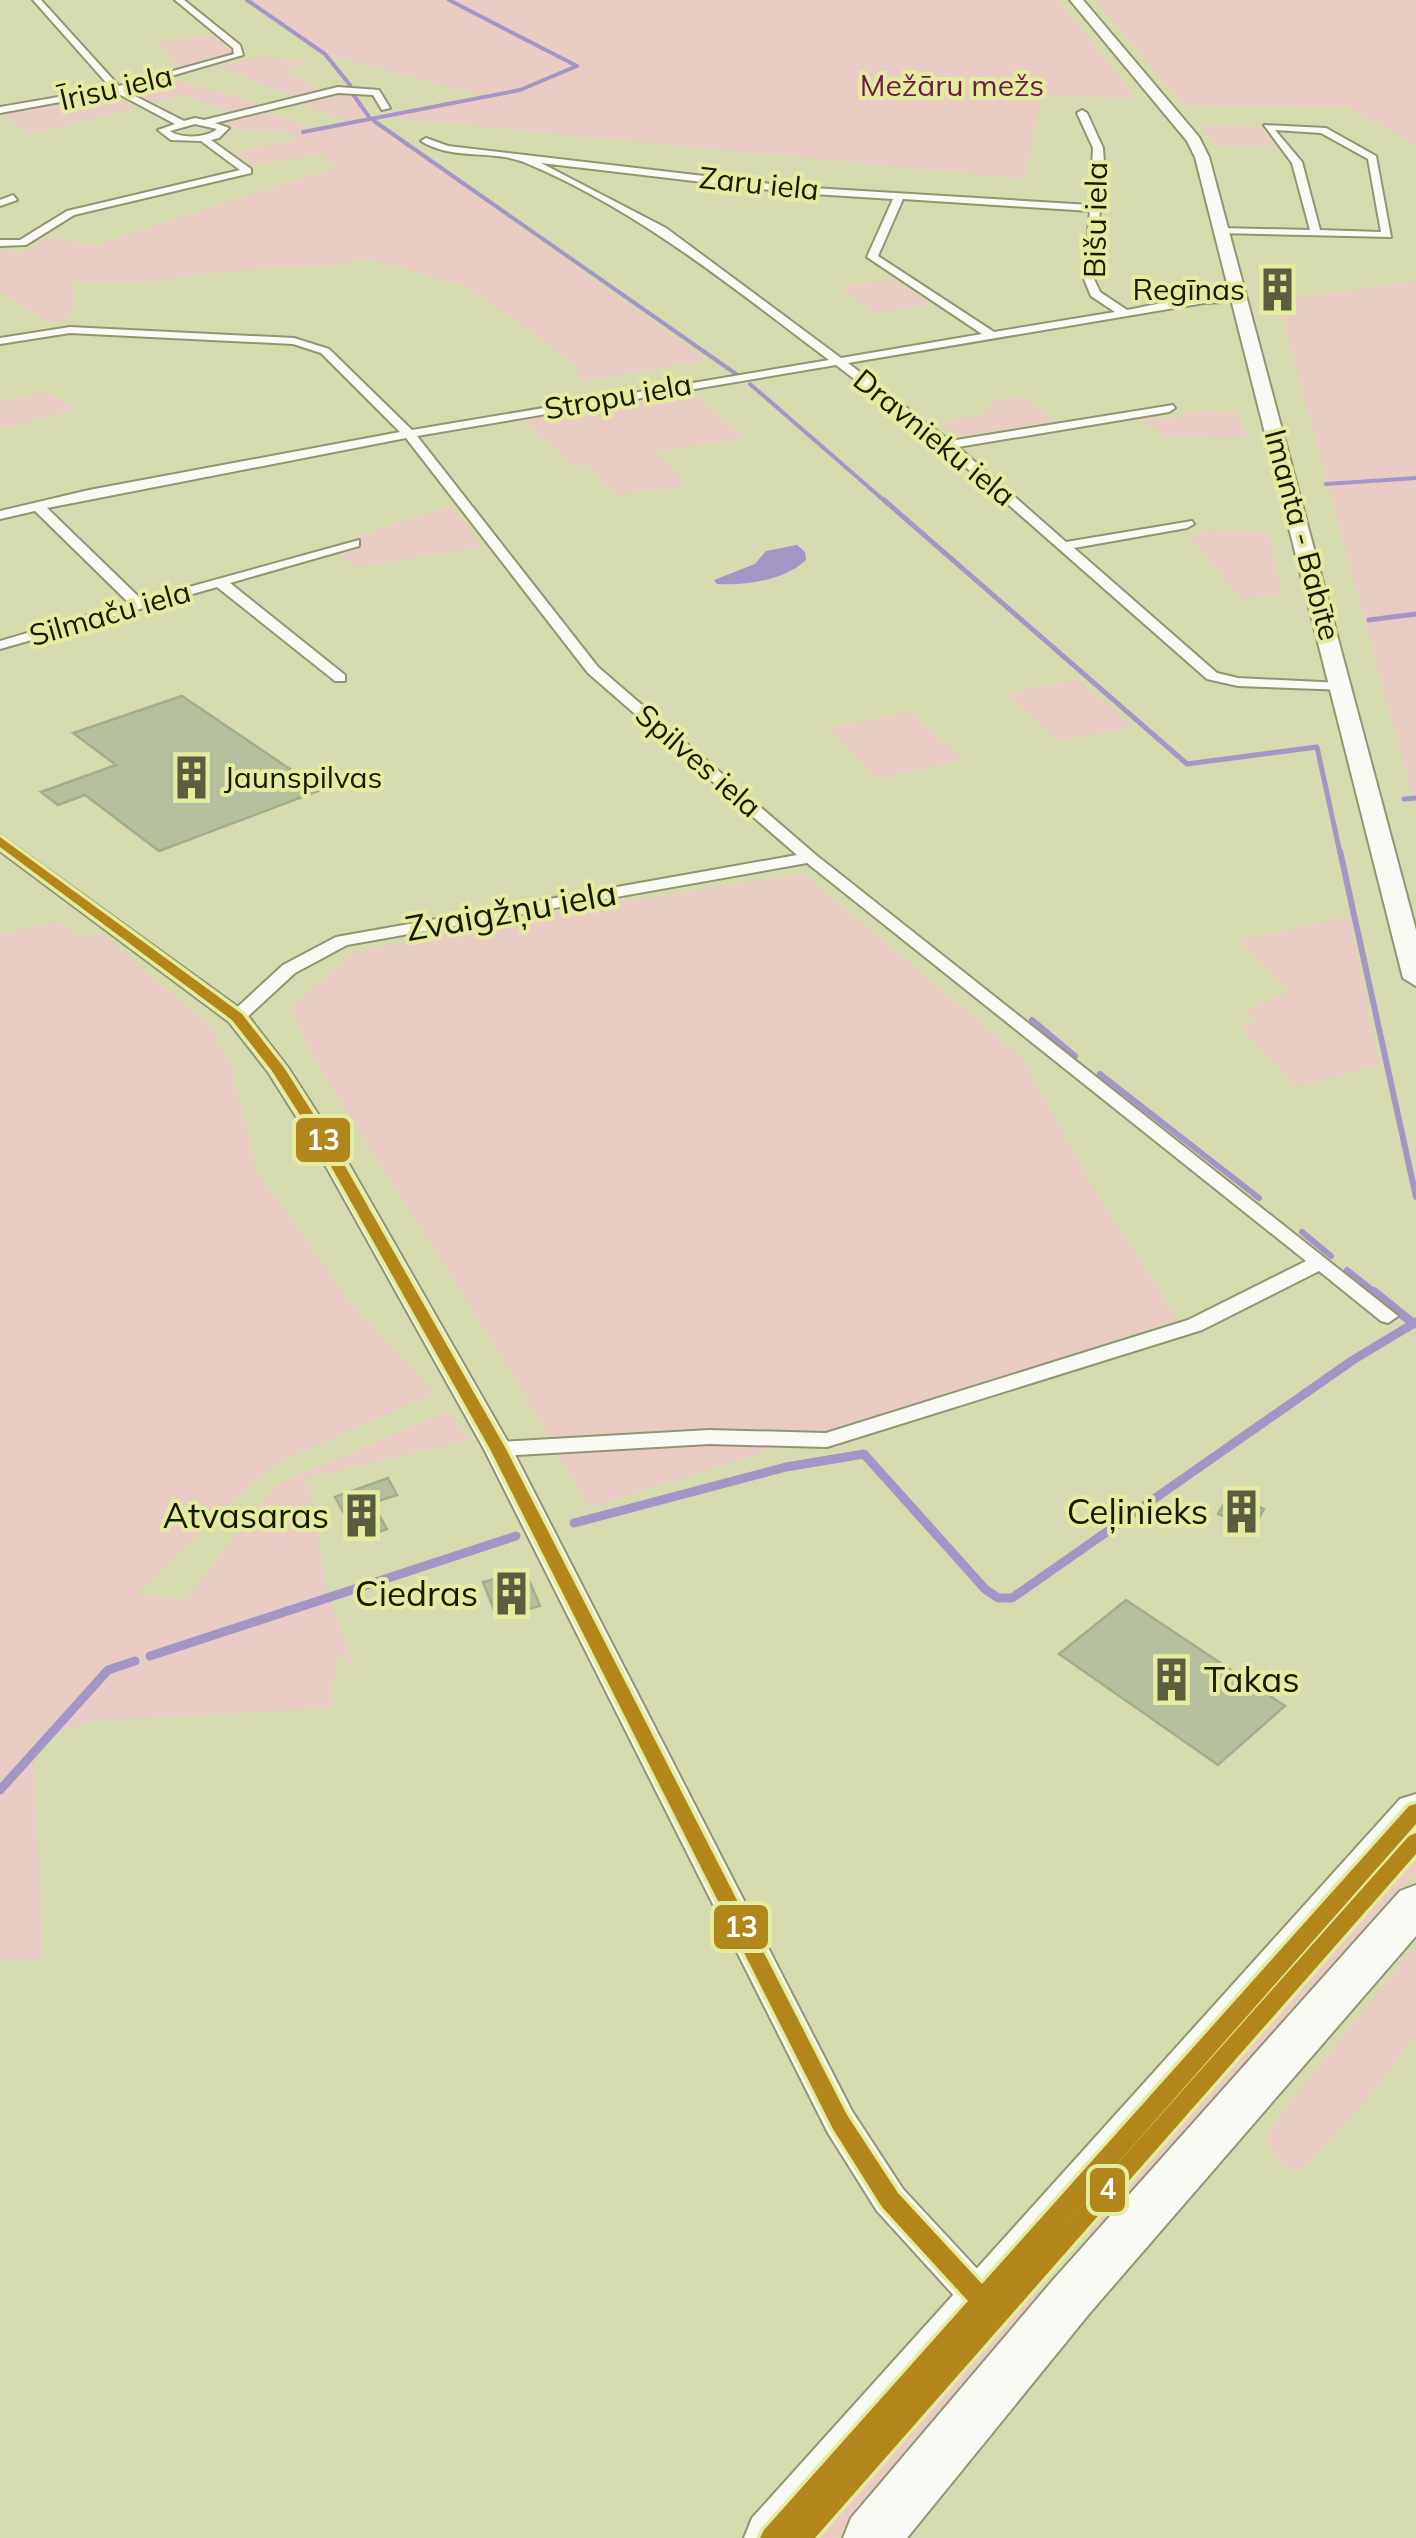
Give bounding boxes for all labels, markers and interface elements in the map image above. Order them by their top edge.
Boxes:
street label: Īrisu iela [54,56,176,119]
park label: Mežāru mežs [860,66,1044,104]
street label: Zaru iela [697,158,821,208]
street label: Bišu iela [1075,162,1115,278]
building icon: Regīnas [1254,266,1302,314]
place label: Regīnas [1133,270,1245,308]
street label: Dravnieku iela [846,360,1023,514]
street label: Stropu iela [541,364,694,428]
street label: Imanta - Babīte [1257,425,1349,644]
street label: Silmaču iela [25,572,195,654]
street label: Spilves iela [628,695,769,825]
building icon: Jaunspilvas [167,754,215,802]
place label: Jaunspilvas [224,758,382,796]
street label: Zvaigžņu iela [402,870,620,951]
line badge: 13 [294,1116,352,1164]
text: 13 [306,1122,340,1157]
building icon: Ceļinieks [1217,1488,1265,1536]
place label: Ceļinieks [1067,1489,1208,1534]
building icon: Atvasaras [338,1492,386,1540]
place label: Atvasaras [163,1493,329,1537]
building icon: Ciedras [487,1570,535,1618]
place label: Ciedras [355,1571,478,1615]
building icon: Takas [1147,1656,1195,1704]
place label: Takas [1204,1657,1300,1701]
line badge: 13 [712,1903,770,1951]
text: 13 [724,1909,758,1944]
line badge: 4 [1088,2166,1127,2214]
text: 4 [1100,2171,1117,2206]

